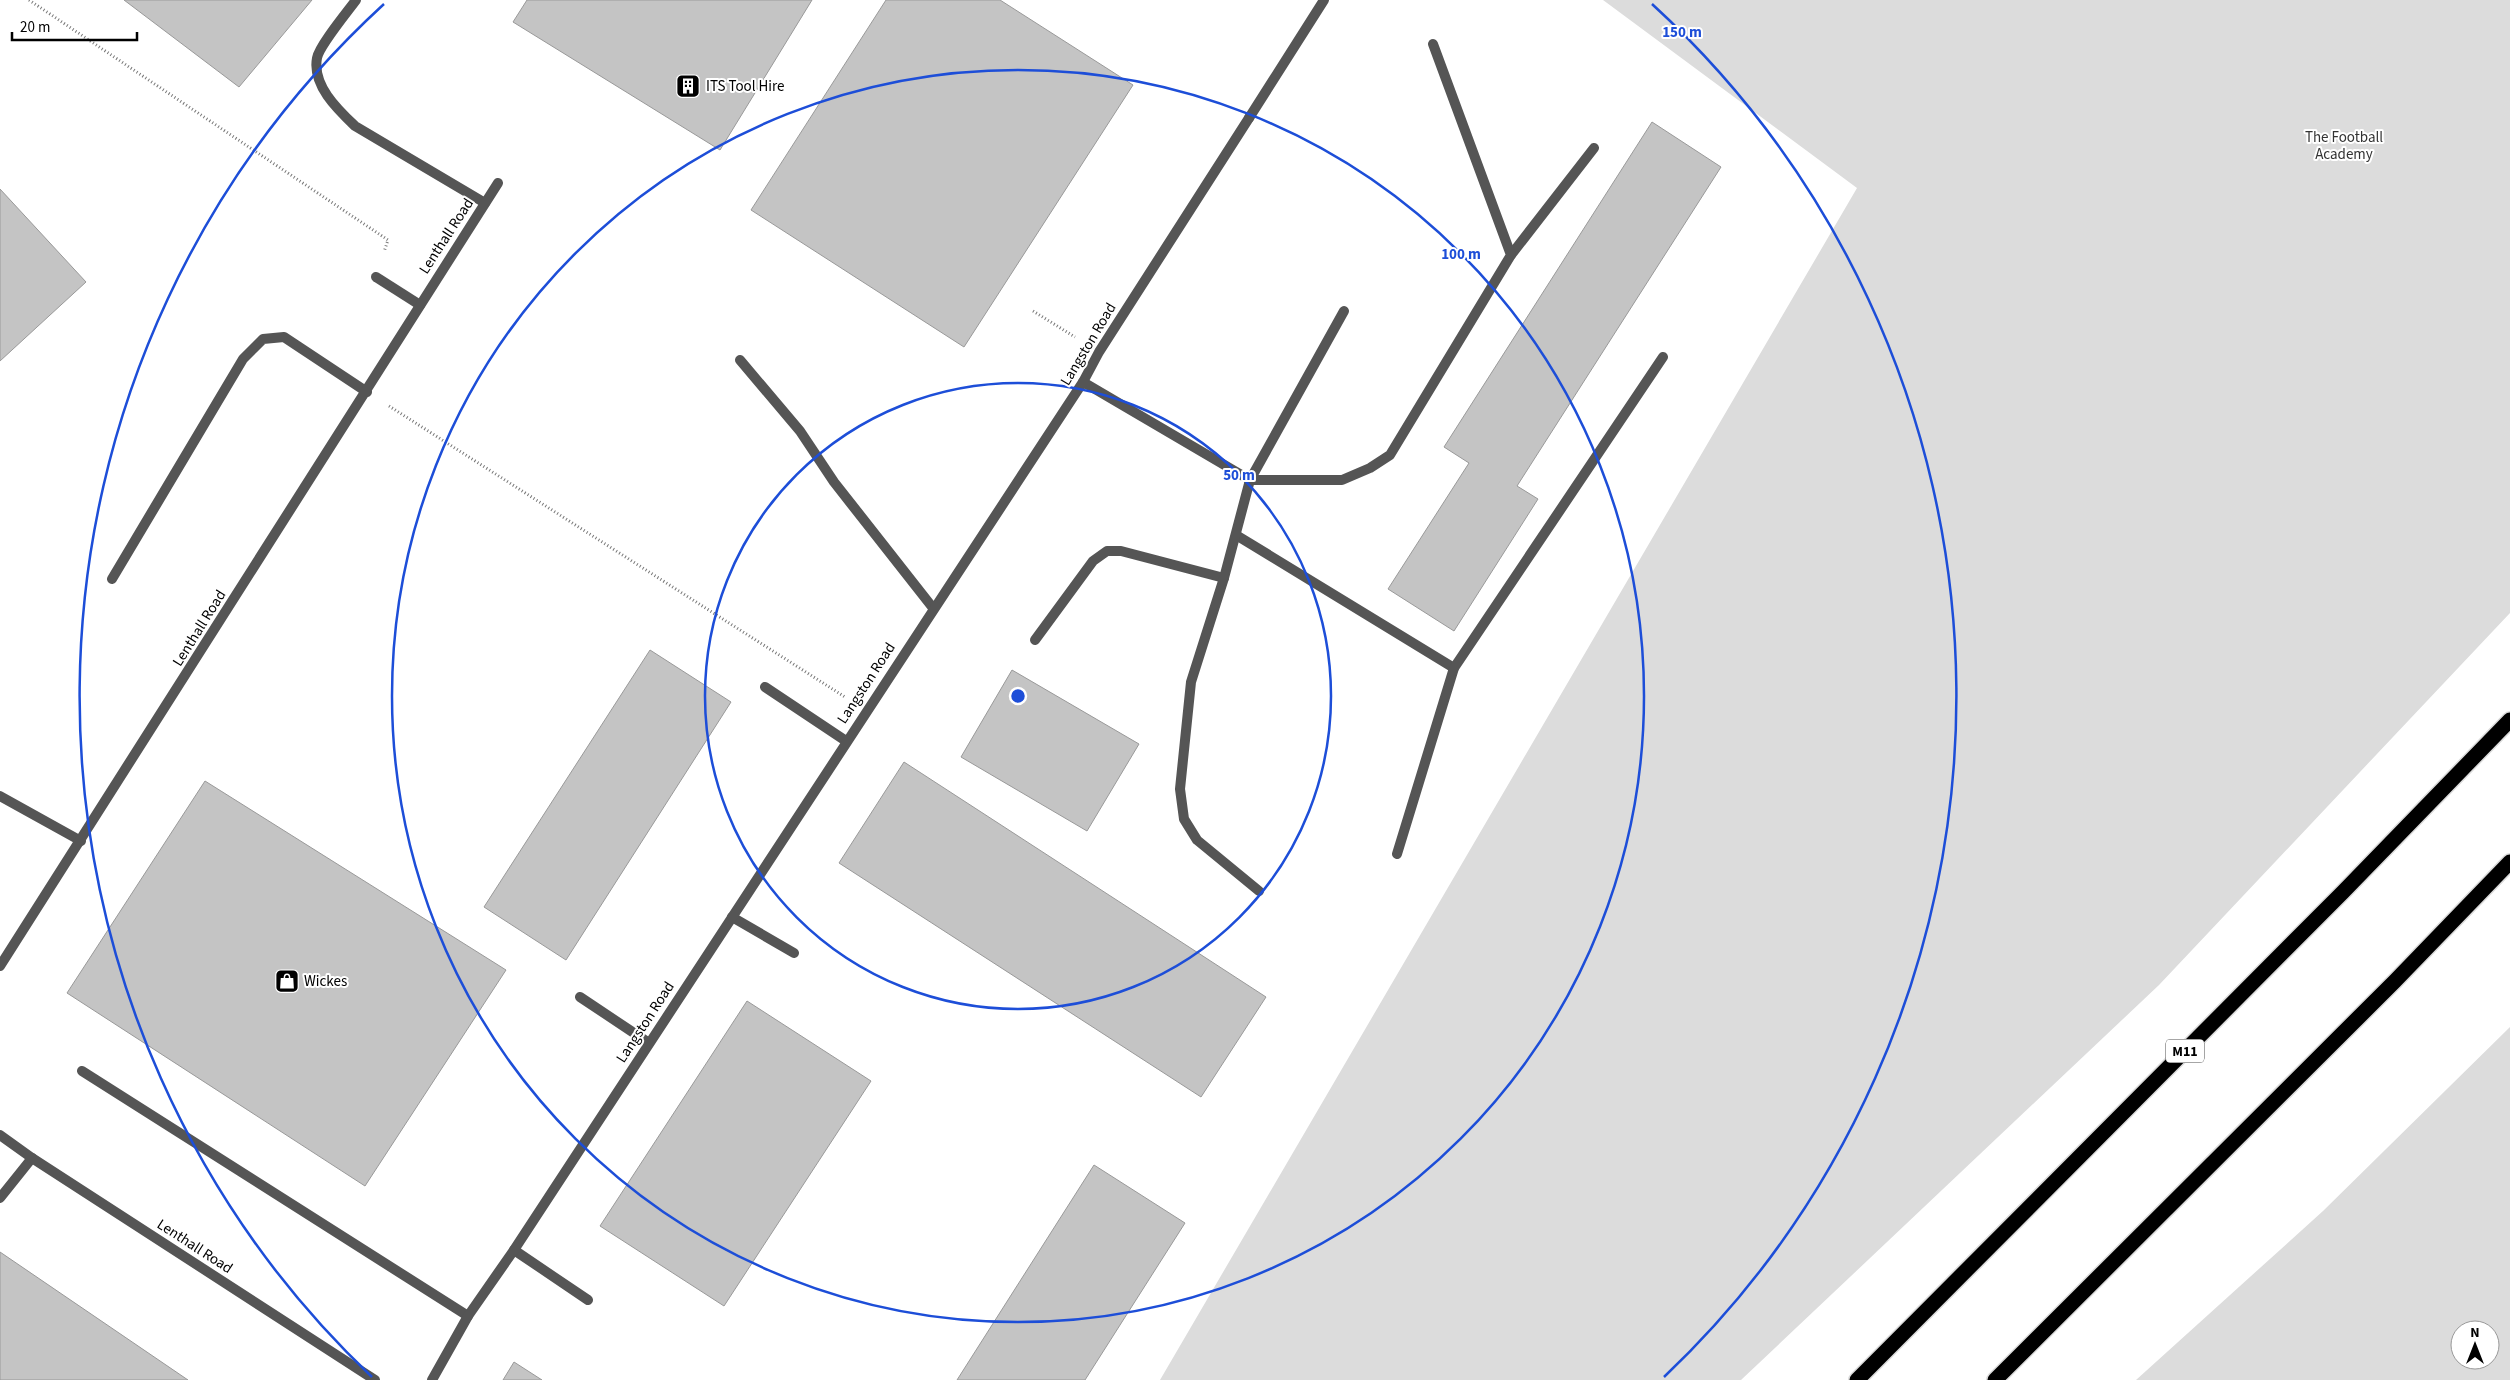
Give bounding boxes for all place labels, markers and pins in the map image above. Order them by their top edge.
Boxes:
building icon: ITS Tool Hire [675,73,701,99]
place label: ITS Tool Hire [706,76,785,97]
centre of rings [1009,687,1027,705]
shop icon: Wickes [274,968,300,994]
place label: Wickes [304,971,347,992]

